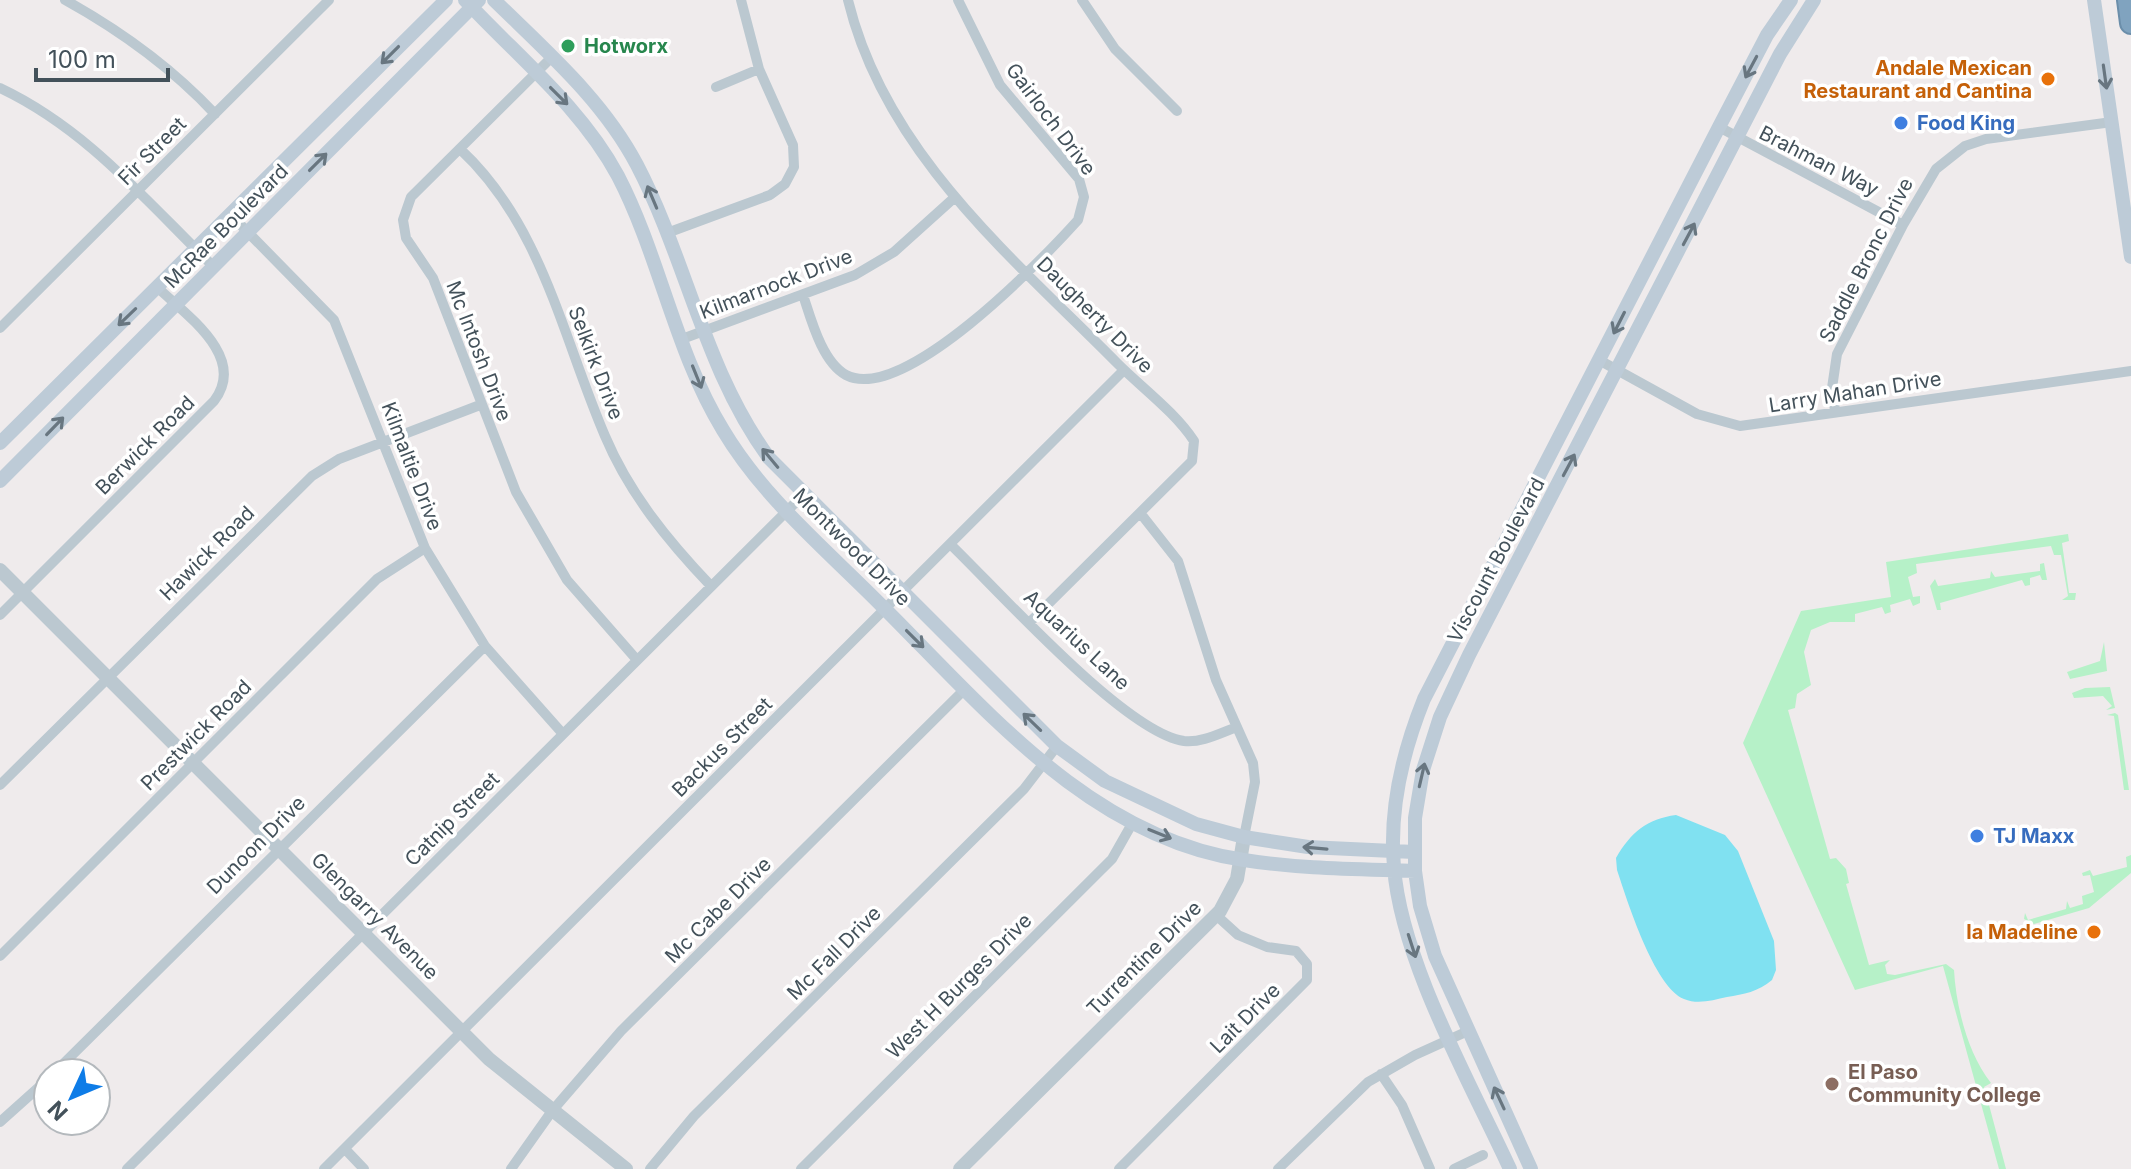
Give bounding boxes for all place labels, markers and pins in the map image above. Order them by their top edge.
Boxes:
place label: Hotworx [584,34,668,58]
marker: Hotworx [559,37,577,55]
place label: Andale Mexican Restaurant and Cantina [1803,56,2032,103]
marker: Andale Mexican Restaurant and Cantina [2039,70,2057,88]
place label: Food King [1917,111,2015,135]
marker: Food King [1892,114,1910,132]
place label: TJ Maxx [1993,824,2075,848]
marker: TJ Maxx [1968,827,1986,845]
place label: la Madeline [1966,920,2078,944]
marker: la Madeline [2085,923,2103,941]
place label: El Paso Community College [1848,1060,2041,1107]
marker: El Paso Community College [1823,1075,1841,1093]

